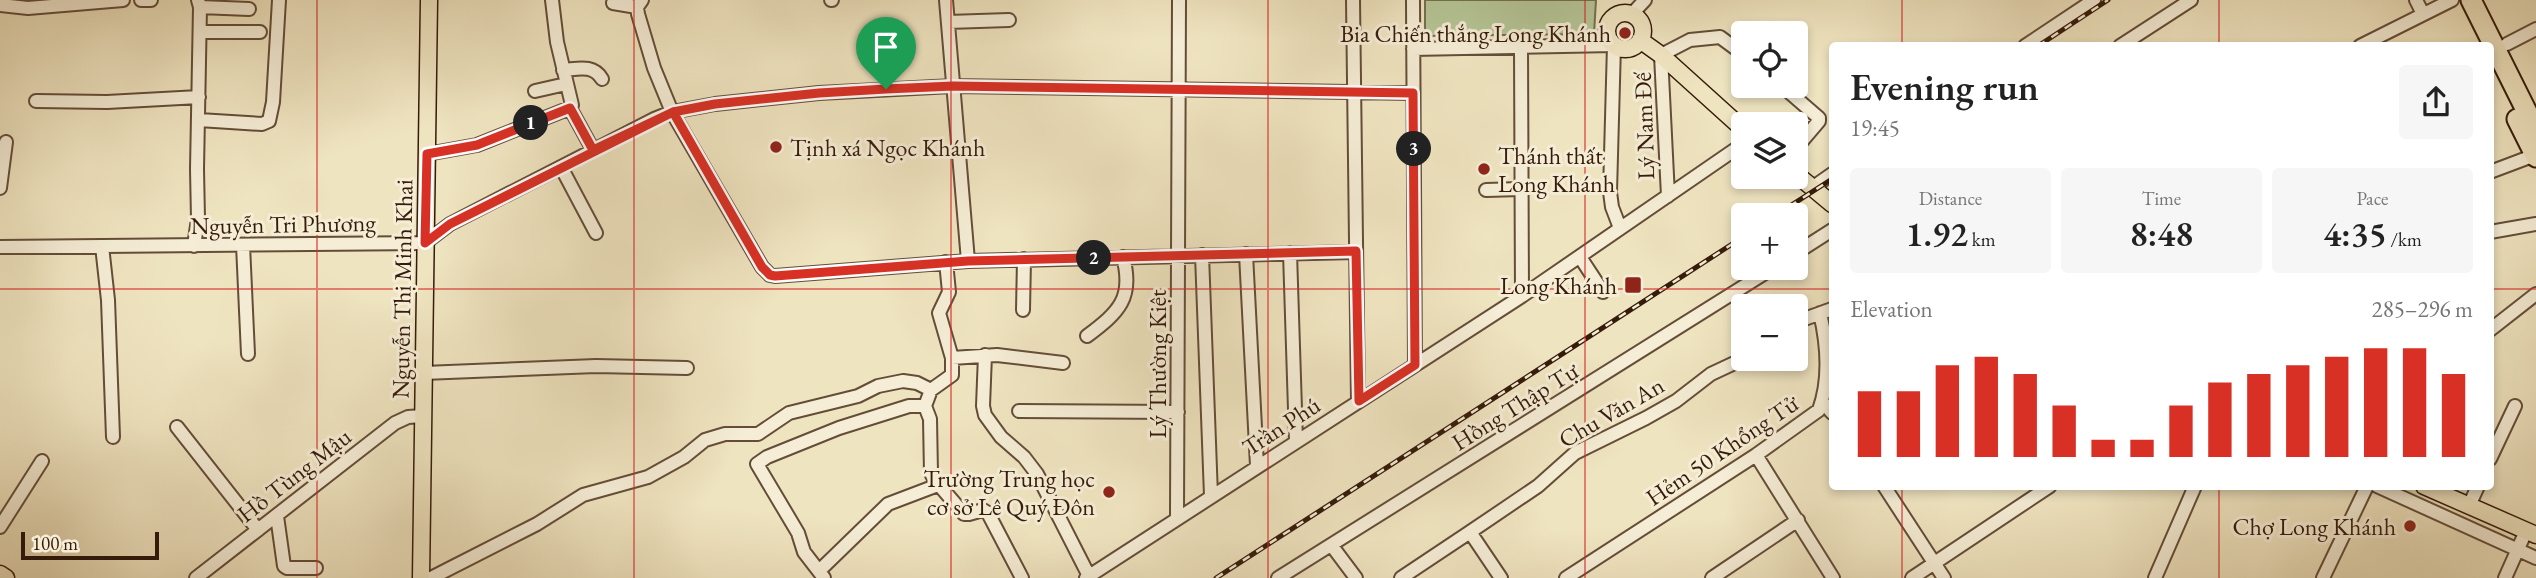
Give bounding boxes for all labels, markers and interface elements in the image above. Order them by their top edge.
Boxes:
pin [856,17,916,89]
place label: Bia Chiến thắng Long Khánh [1340,18,1611,49]
map controls [1731,21,1808,371]
button: locate [1731,21,1808,98]
marker: Bia Chiến thắng Long Khánh [1617,25,1633,41]
icon: arrive [867,28,905,66]
text: Evening run [1850,62,2039,111]
button: share [2399,65,2473,139]
street label: Lý Nam Đế [1627,71,1661,180]
pin: 1 [514,106,548,140]
text: 1 [525,110,536,135]
button: layers [1731,112,1808,189]
text: 19:45 [1850,113,1900,143]
place label: Tịnh xá Ngọc Khánh [790,132,985,163]
pin: 3 [1396,132,1432,166]
text: 3 [1408,136,1419,161]
marker: Tịnh xá Ngọc Khánh [768,139,784,155]
place label: Thánh thất Long Khánh [1498,140,1615,199]
marker: Thánh thất Long Khánh [1476,161,1492,177]
street label: Nguyễn Thị Minh Khai [385,179,419,399]
text: Distance [1919,186,1982,211]
text: Time [2142,186,2181,211]
text: Pace [2357,186,2388,211]
button: + [1731,203,1808,280]
street label: Nguyễn Tri Phương [190,207,377,241]
text: 1.92 [1906,211,1968,256]
text: 8:48 [2130,211,2193,256]
text: 4:35 [2323,211,2387,256]
text: km [1968,227,1995,252]
text: /km [2387,227,2422,252]
pin: 2 [1076,240,1112,276]
text: 2 [1088,245,1099,270]
place label: Long Khánh [1500,270,1617,301]
marker: Long Khánh [1623,275,1643,295]
street label: Lý Thường Kiệt [1142,289,1173,439]
button: − [1731,294,1808,371]
text: Elevation [1850,294,1933,324]
text: 285–296 m [2372,294,2473,324]
street label: Hồng Thập Tự [1446,354,1585,457]
street label: Chu Văn An [1553,369,1670,455]
street label: Hẻm 50 Khổng Tử [1639,387,1805,513]
street label: Trần Phú [1236,389,1326,463]
street label: Hồ Tùng Mậu [231,421,357,529]
place label: Trường Trung học cơ sở Lê Quý Đôn [924,463,1095,522]
marker: Trường Trung học cơ sở Lê Quý Đôn [1101,484,1117,500]
place label: Chợ Long Khánh [2233,511,2396,542]
marker: Chợ Long Khánh [2402,518,2418,534]
scale bar [21,529,159,561]
text: 100 m [32,531,78,556]

